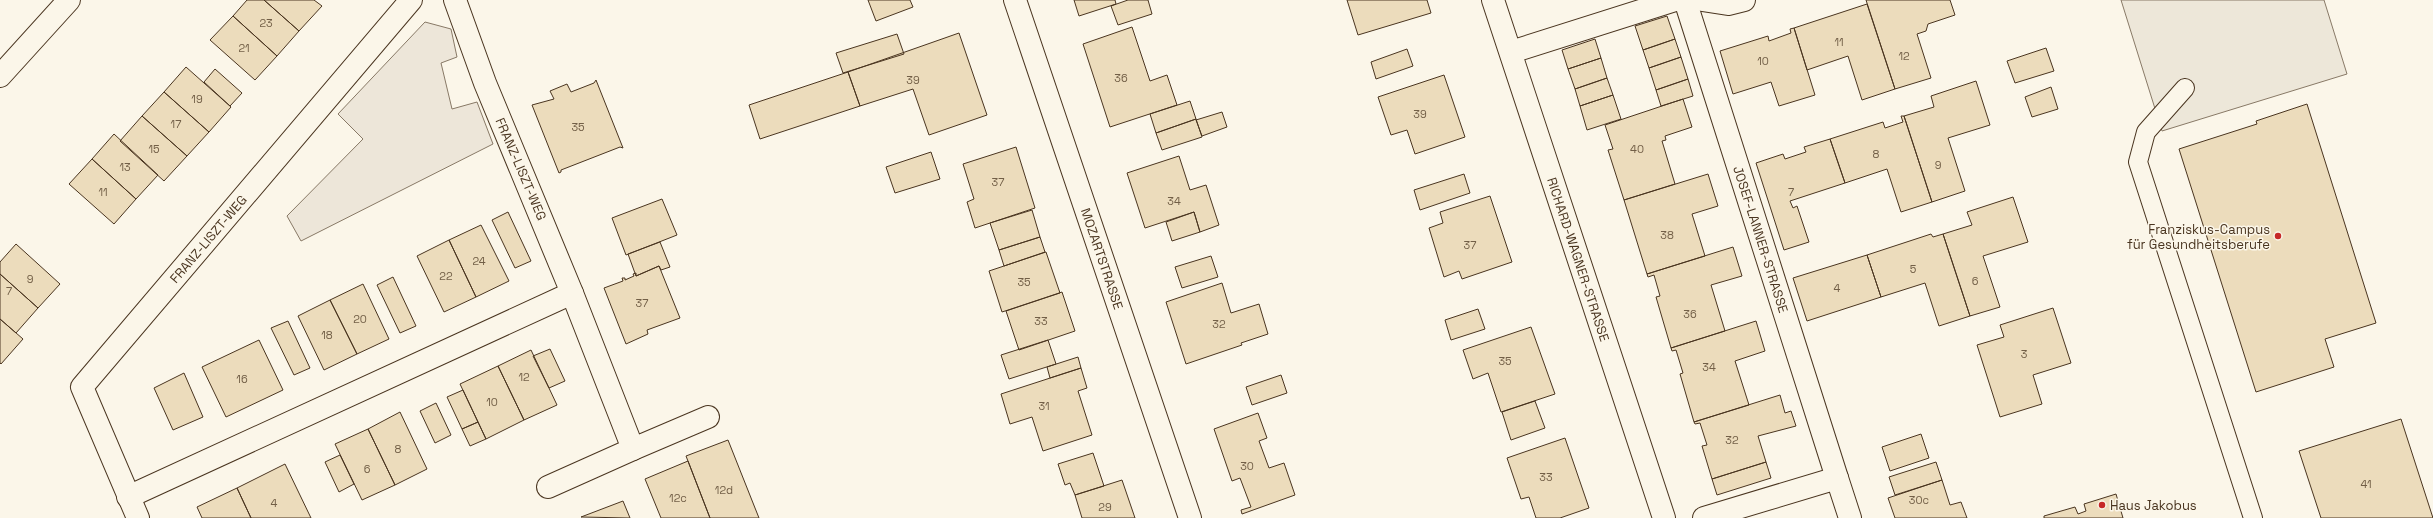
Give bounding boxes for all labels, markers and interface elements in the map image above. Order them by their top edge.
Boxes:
house number: 23 [259,16,273,30]
house number: 11 [1834,35,1844,49]
house number: 21 [238,41,250,55]
house number: 12 [1898,49,1910,63]
house number: 10 [1757,54,1769,68]
house number: 36 [1114,71,1128,85]
house number: 39 [906,73,920,87]
house number: 19 [191,92,203,106]
house number: 39 [1413,107,1427,121]
street label: FRANZ-LISZT-WEG [492,115,550,223]
house number: 17 [171,117,181,131]
house number: 35 [571,120,585,134]
house number: 15 [148,142,160,156]
house number: 40 [1630,142,1644,156]
house number: 8 [1873,147,1880,161]
house number: 9 [1935,158,1942,172]
house number: 13 [119,160,131,174]
street label: JOSEF-LANNER-STRASSE [1730,164,1792,315]
house number: 37 [992,175,1004,189]
street label: RICHARD-WAGNER-STRASSE [1544,175,1614,343]
house number: 11 [98,185,108,199]
house number: 7 [1788,185,1794,199]
street label: FRANZ-LISZT-WEG [166,191,250,286]
house number: 34 [1167,194,1181,208]
street label: MOZARTSTRASSE [1077,206,1127,312]
place label: Franziskus-Campus für Gesundheitsberufe [2127,221,2270,253]
house number: 38 [1660,228,1674,242]
marker: Franziskus-Campus für Gesundheitsberufe [2273,231,2283,241]
house number: 37 [1464,238,1476,252]
house number: 24 [472,254,486,268]
house number: 5 [1910,262,1917,276]
house number: 22 [439,269,453,283]
house number: 9 [27,272,34,286]
house number: 6 [1972,274,1979,288]
house number: 35 [1017,275,1031,289]
house number: 4 [1834,281,1841,295]
house number: 7 [6,284,12,298]
house number: 37 [636,296,648,310]
house number: 36 [1683,307,1697,321]
house number: 20 [353,312,367,326]
house number: 33 [1034,314,1048,328]
house number: 32 [1212,317,1226,331]
house number: 18 [321,328,333,342]
house number: 3 [2021,347,2028,361]
house number: 35 [1498,354,1512,368]
house number: 34 [1702,360,1716,374]
house number: 12 [518,370,530,384]
house number: 16 [236,372,248,386]
house number: 10 [486,395,498,409]
house number: 31 [1038,399,1050,413]
house number: 32 [1725,433,1739,447]
house number: 8 [395,442,402,456]
house number: 30 [1240,459,1254,473]
house number: 6 [364,462,371,476]
house number: 33 [1539,470,1553,484]
house number: 41 [2360,477,2372,491]
house number: 12d [715,483,733,497]
house number: 12c [669,491,687,505]
house number: 30c [1909,493,1929,507]
house number: 4 [271,496,278,510]
place label: Haus Jakobus [2110,497,2197,514]
house number: 29 [1098,500,1112,514]
marker: Haus Jakobus [2097,500,2107,510]

